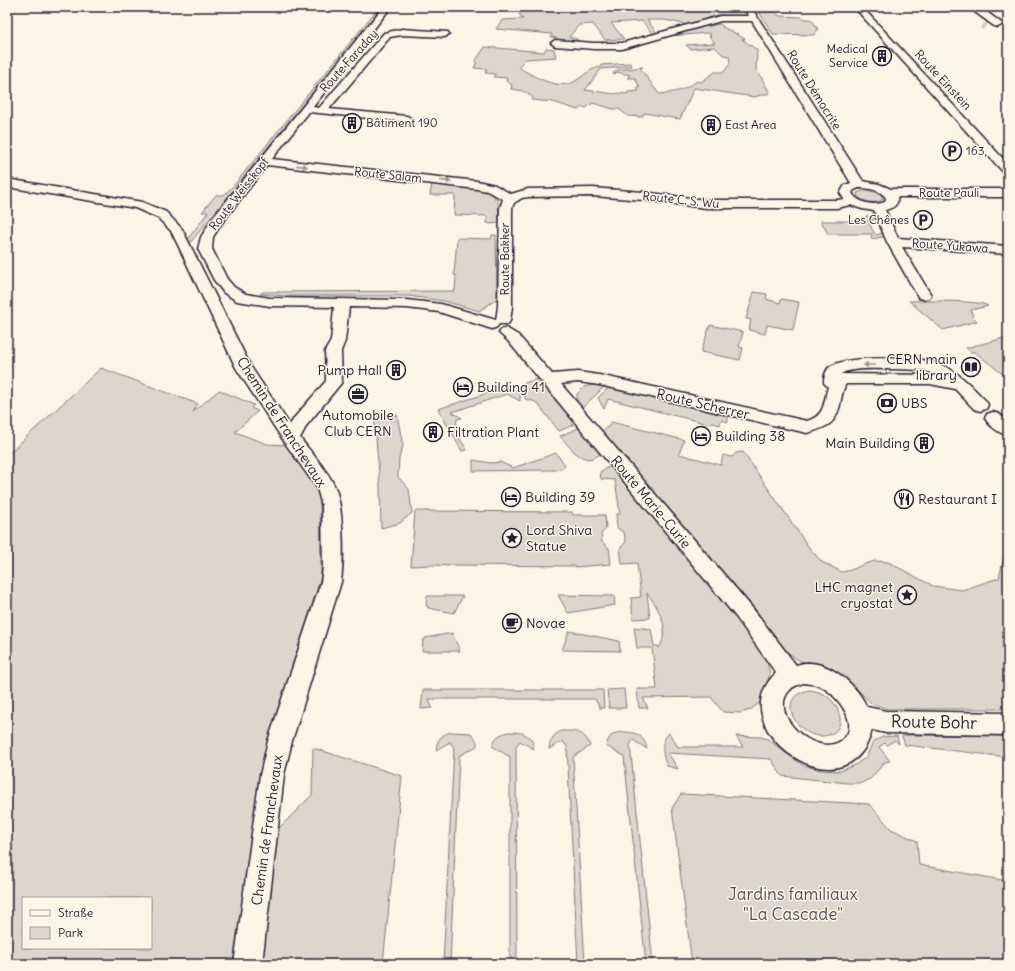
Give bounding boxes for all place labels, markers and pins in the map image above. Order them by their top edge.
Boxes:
place label: Medical Service [827,41,868,70]
building icon: Medical Service [871,45,893,67]
building icon: Bâtiment 190 [341,112,363,134]
building icon: East Area [700,114,722,136]
place label: Bâtiment 190 [366,115,438,130]
place label: East Area [725,117,777,132]
parking icon: 163, [941,140,963,162]
place label: 163, [966,143,987,158]
parking icon: Les Chênes [912,209,934,231]
place label: Les Chênes [848,212,909,227]
place label: CERN main library [886,350,957,384]
library icon: CERN main library [960,356,982,378]
building icon: Pump Hall [385,359,407,381]
place label: Pump Hall [318,361,382,379]
hotel icon: Building 41 [452,376,474,398]
place label: Building 41 [477,378,545,396]
office icon: Automobile Club CERN [347,383,369,405]
bank icon: UBS [876,392,898,414]
place label: UBS [901,394,928,412]
place label: Automobile Club CERN [322,406,394,440]
building icon: Filtration Plant [422,421,444,443]
place label: Filtration Plant [447,423,539,441]
hotel icon: Building 38 [690,425,712,447]
place label: Building 38 [715,427,785,445]
building icon: Main Building [913,432,935,454]
place label: Main Building [825,434,910,452]
hotel icon: Building 39 [500,486,522,508]
place label: Building 39 [525,488,595,506]
restaurant icon: Restaurant I [893,488,915,510]
place label: Restaurant I [918,490,997,508]
place label: Lord Shiva Statue [526,521,592,555]
place icon: Lord Shiva Statue [501,527,523,549]
place label: LHC magnet cryostat [814,578,893,612]
place icon: LHC magnet cryostat [896,584,918,606]
cafe icon: Novae [501,612,523,634]
place label: Novae [526,614,566,632]

